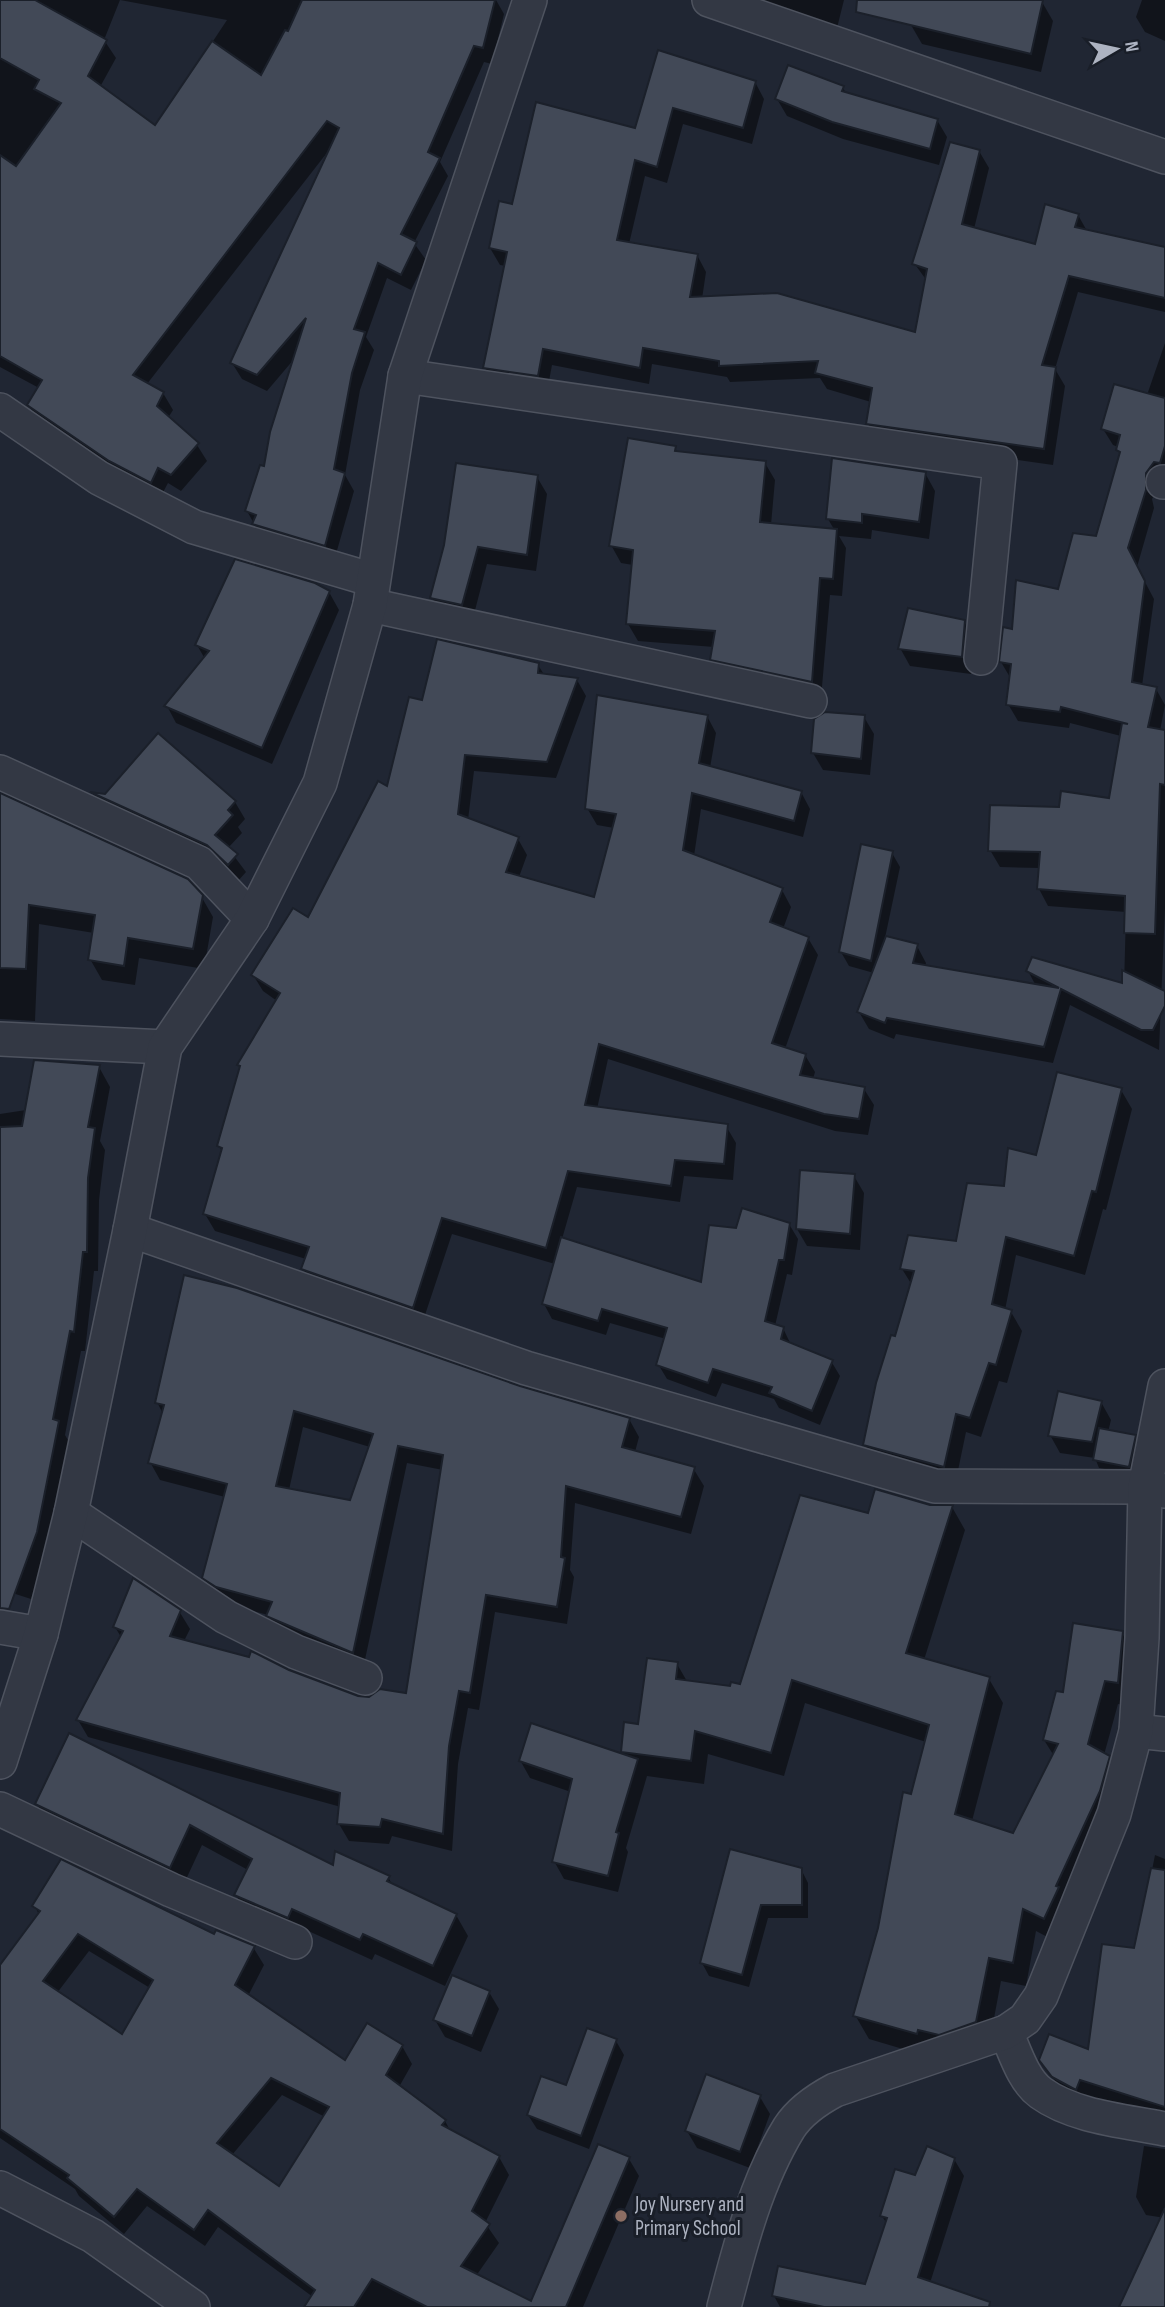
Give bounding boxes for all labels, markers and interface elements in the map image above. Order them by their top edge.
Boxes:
north arrow [1081,14,1151,84]
text: N [1119,40,1143,53]
place label: Joy Nursery and Primary School [634,2192,744,2241]
marker: Joy Nursery and Primary School [613,2208,629,2224]

